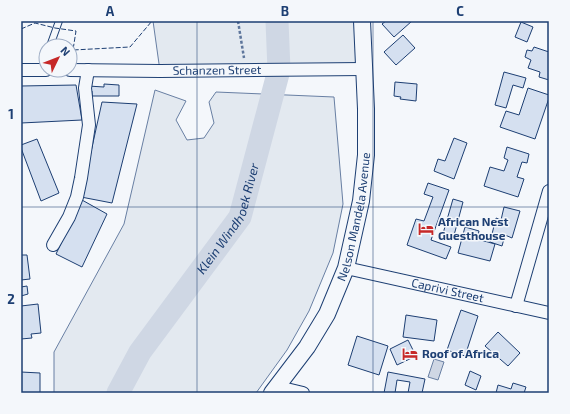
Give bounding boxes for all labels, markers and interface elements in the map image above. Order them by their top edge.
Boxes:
text: A [106,3,115,19]
text: B [281,3,289,19]
text: C [456,3,464,19]
north arrow [38,38,78,78]
text: N [58,43,73,58]
street label: Schanzen Street [173,62,262,77]
text: 1 [8,106,14,122]
street label: Nelson Mandela Avenue [333,152,372,283]
water label: Klein Windhoek River [193,160,262,277]
place label: African Nest Guesthouse [438,214,509,242]
hotel icon: African Nest Guesthouse [417,220,435,238]
street label: Caprivi Street [410,275,486,304]
text: 2 [7,291,15,307]
hotel icon: Roof of Africa [401,345,419,363]
place label: Roof of Africa [422,346,499,360]

